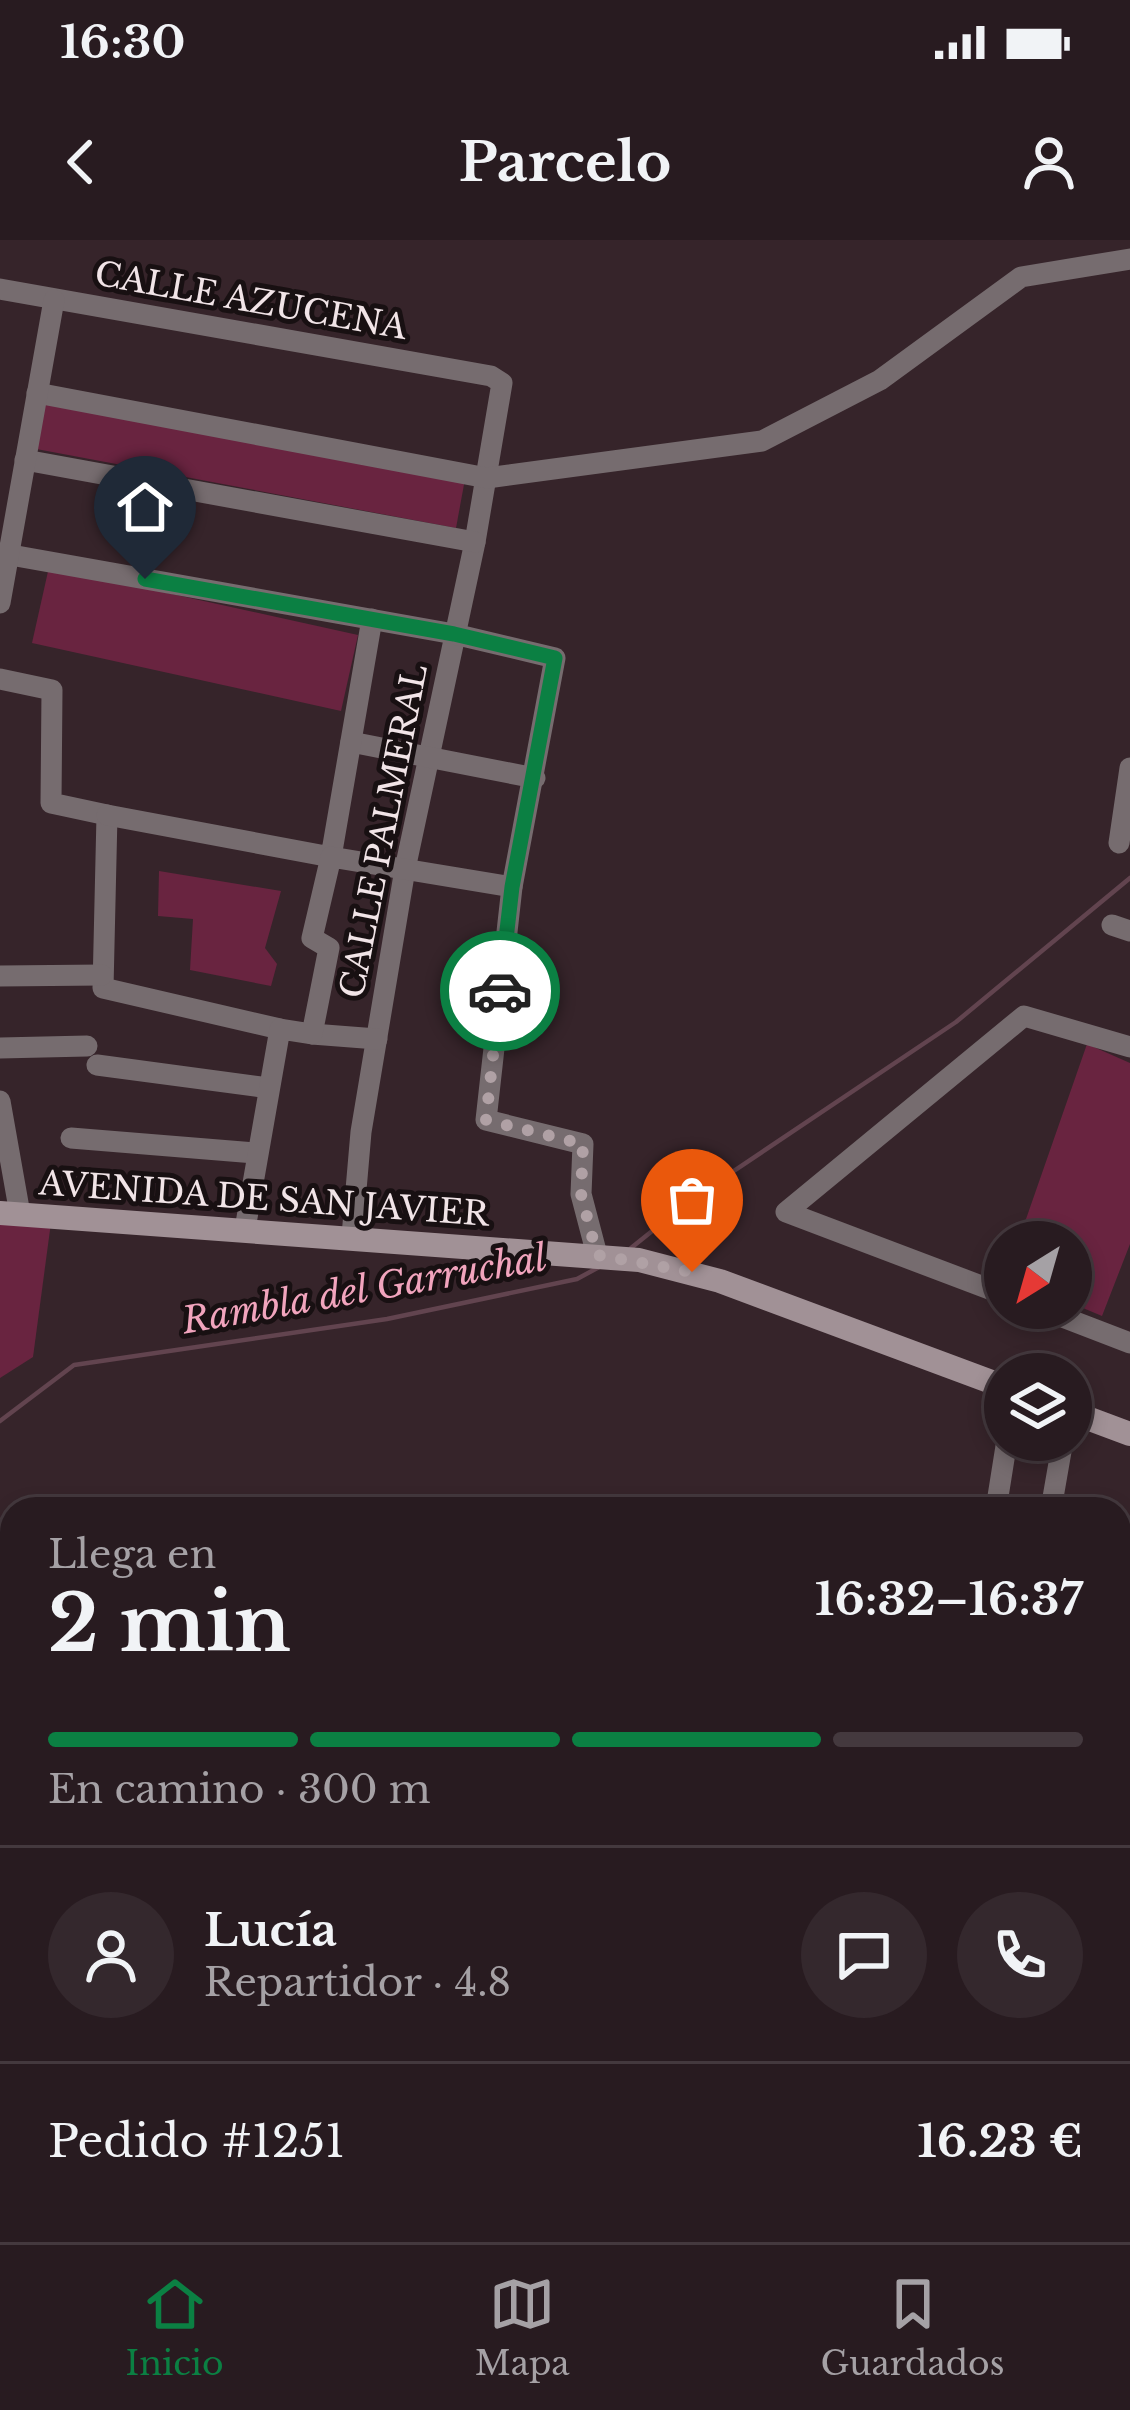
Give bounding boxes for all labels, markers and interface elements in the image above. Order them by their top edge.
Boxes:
text: 16:30 [60,14,185,70]
icon: back [48,129,114,195]
text: Parcelo [459,129,671,196]
icon: person [1016,129,1082,195]
street label: CALLE AZUCENA [92,253,411,348]
pin [94,456,196,579]
icon: home [112,474,178,540]
street label: CALLE PALMERAL [331,661,436,1001]
courier [440,931,560,1051]
icon: car [467,958,533,1024]
pin [641,1149,743,1272]
street label: AVENIDA DE SAN JAVIER [37,1162,491,1235]
icon: bag [659,1167,725,1233]
north arrow [984,1221,1092,1329]
map controls [984,1221,1092,1461]
water label: Rambla del Garruchal [177,1235,551,1344]
button: layers [984,1353,1092,1461]
text: Llega en [48,1530,216,1579]
text: 16:32–16:37 [815,1571,1083,1627]
text: 2 min [48,1575,291,1672]
text: En camino · 300 m [48,1765,431,1814]
button: person [48,1892,174,2018]
button: chat [801,1892,927,2018]
button: phone [957,1892,1083,2018]
text: Lucía [204,1902,337,1958]
text: Repartidor · 4.8 [204,1958,511,2007]
text: Pedido #1251 [48,2113,345,2169]
text: 16.23 € [917,2113,1083,2169]
tab: Inicio [125,2271,224,2384]
tab: Mapa [475,2271,570,2384]
tab: Guardados [821,2271,1005,2384]

